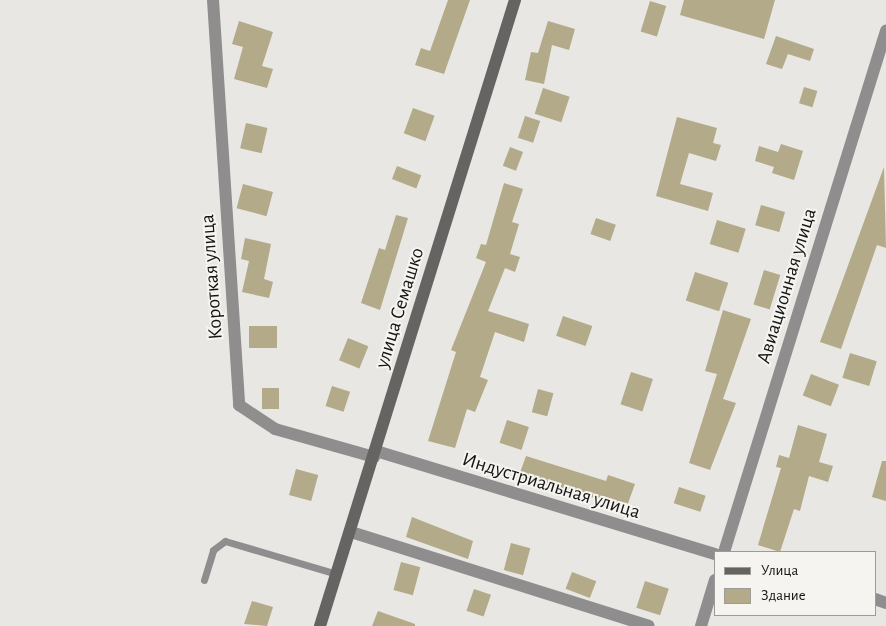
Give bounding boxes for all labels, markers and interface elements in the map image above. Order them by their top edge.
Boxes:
street label: Авиационная улица [752,205,822,367]
street label: Короткая улица [196,213,228,341]
street label: улица Семашко [370,245,430,371]
street label: Индустриальная улица [459,447,643,525]
legend [714,551,876,616]
text: Улица [761,563,798,578]
text: Здание [761,588,806,603]

